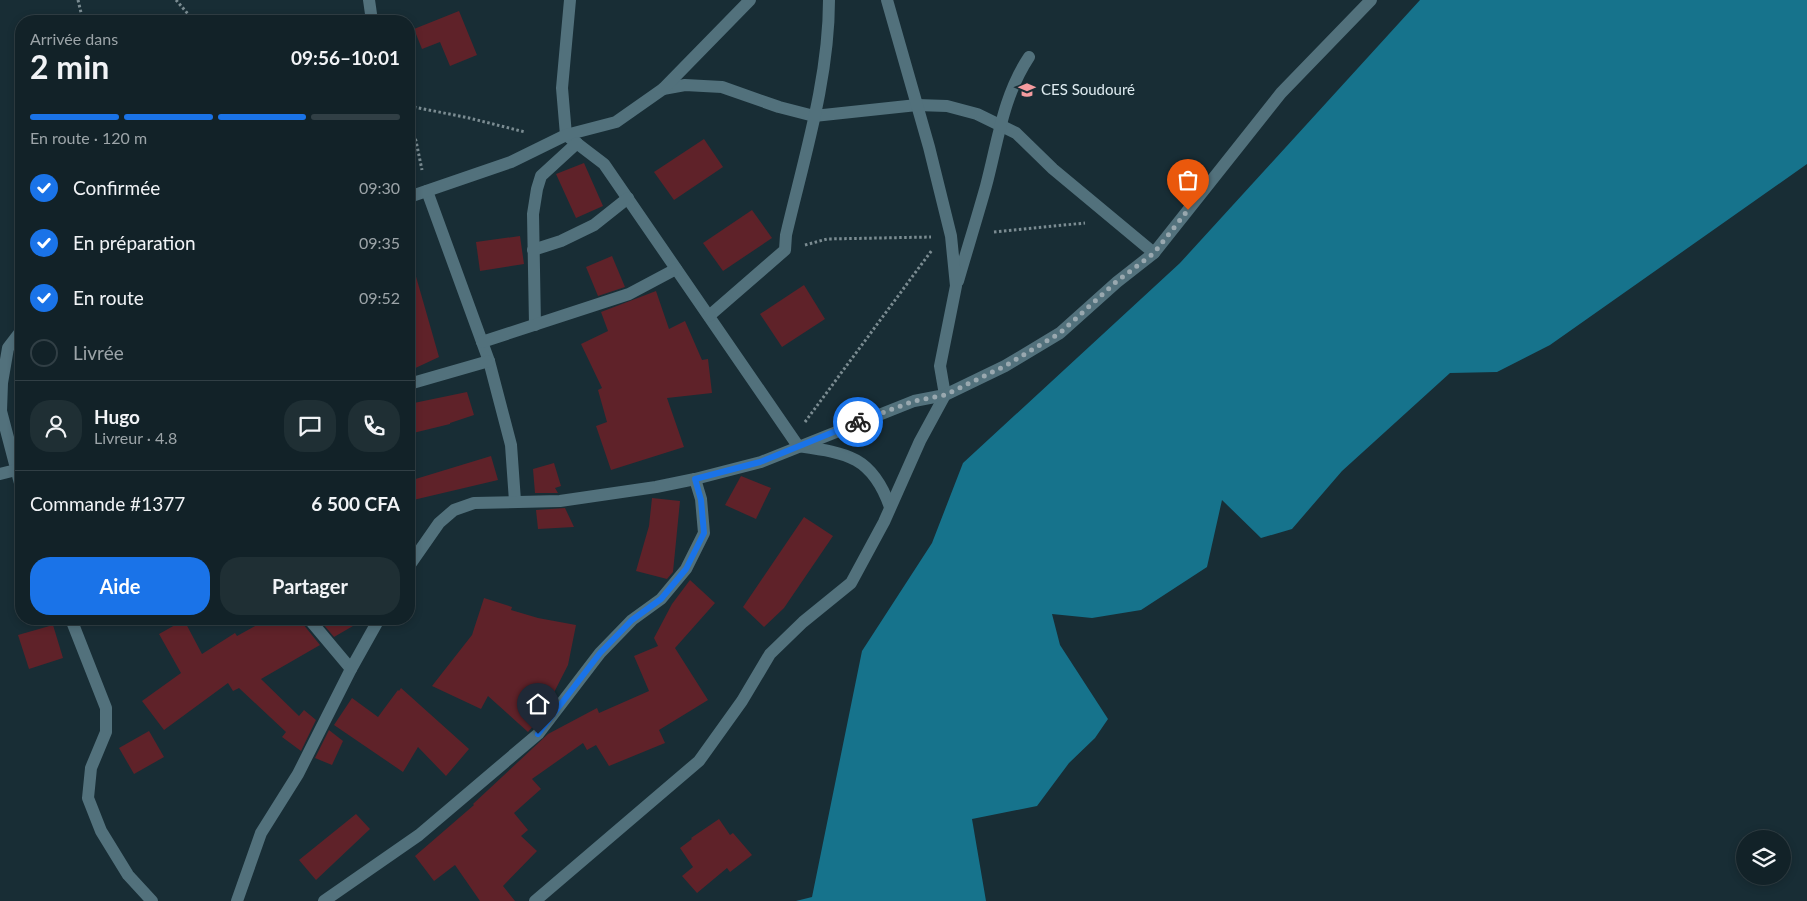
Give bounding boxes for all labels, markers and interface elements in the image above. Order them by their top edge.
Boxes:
text: Arrivée dans [30,29,118,48]
text: 09:56–10:01 [291,46,400,69]
text: 2 min [30,47,109,86]
school or university icon: CES Soudouré [1017,80,1037,100]
place label: CES Soudouré [1041,80,1135,98]
text: En route · 120 m [30,128,147,147]
pin [1167,159,1209,210]
icon: bag [1174,166,1202,194]
icon: check [30,174,58,202]
text: Confirmée [73,176,160,199]
text: 09:30 [359,178,400,197]
icon: check [30,229,58,257]
text: En préparation [73,231,196,254]
text: 09:35 [359,233,400,252]
icon: check [30,284,58,312]
text: En route [73,286,144,309]
text: 09:52 [359,288,400,307]
text: Livrée [73,341,124,364]
courier [833,397,883,447]
button: person [30,400,82,452]
button: chat [284,400,336,452]
button: phone [348,400,400,452]
text: Hugo [94,405,140,428]
icon: bike [844,408,872,436]
text: Livreur · 4.8 [94,428,177,447]
text: Commande #1377 [30,492,185,515]
text: 6 500 CFA [311,492,400,515]
button: Aide [30,557,210,615]
button: Partager [220,557,400,615]
pin [517,683,559,734]
icon: home [524,690,552,718]
map controls [1736,830,1791,885]
button: layers [1736,830,1791,885]

